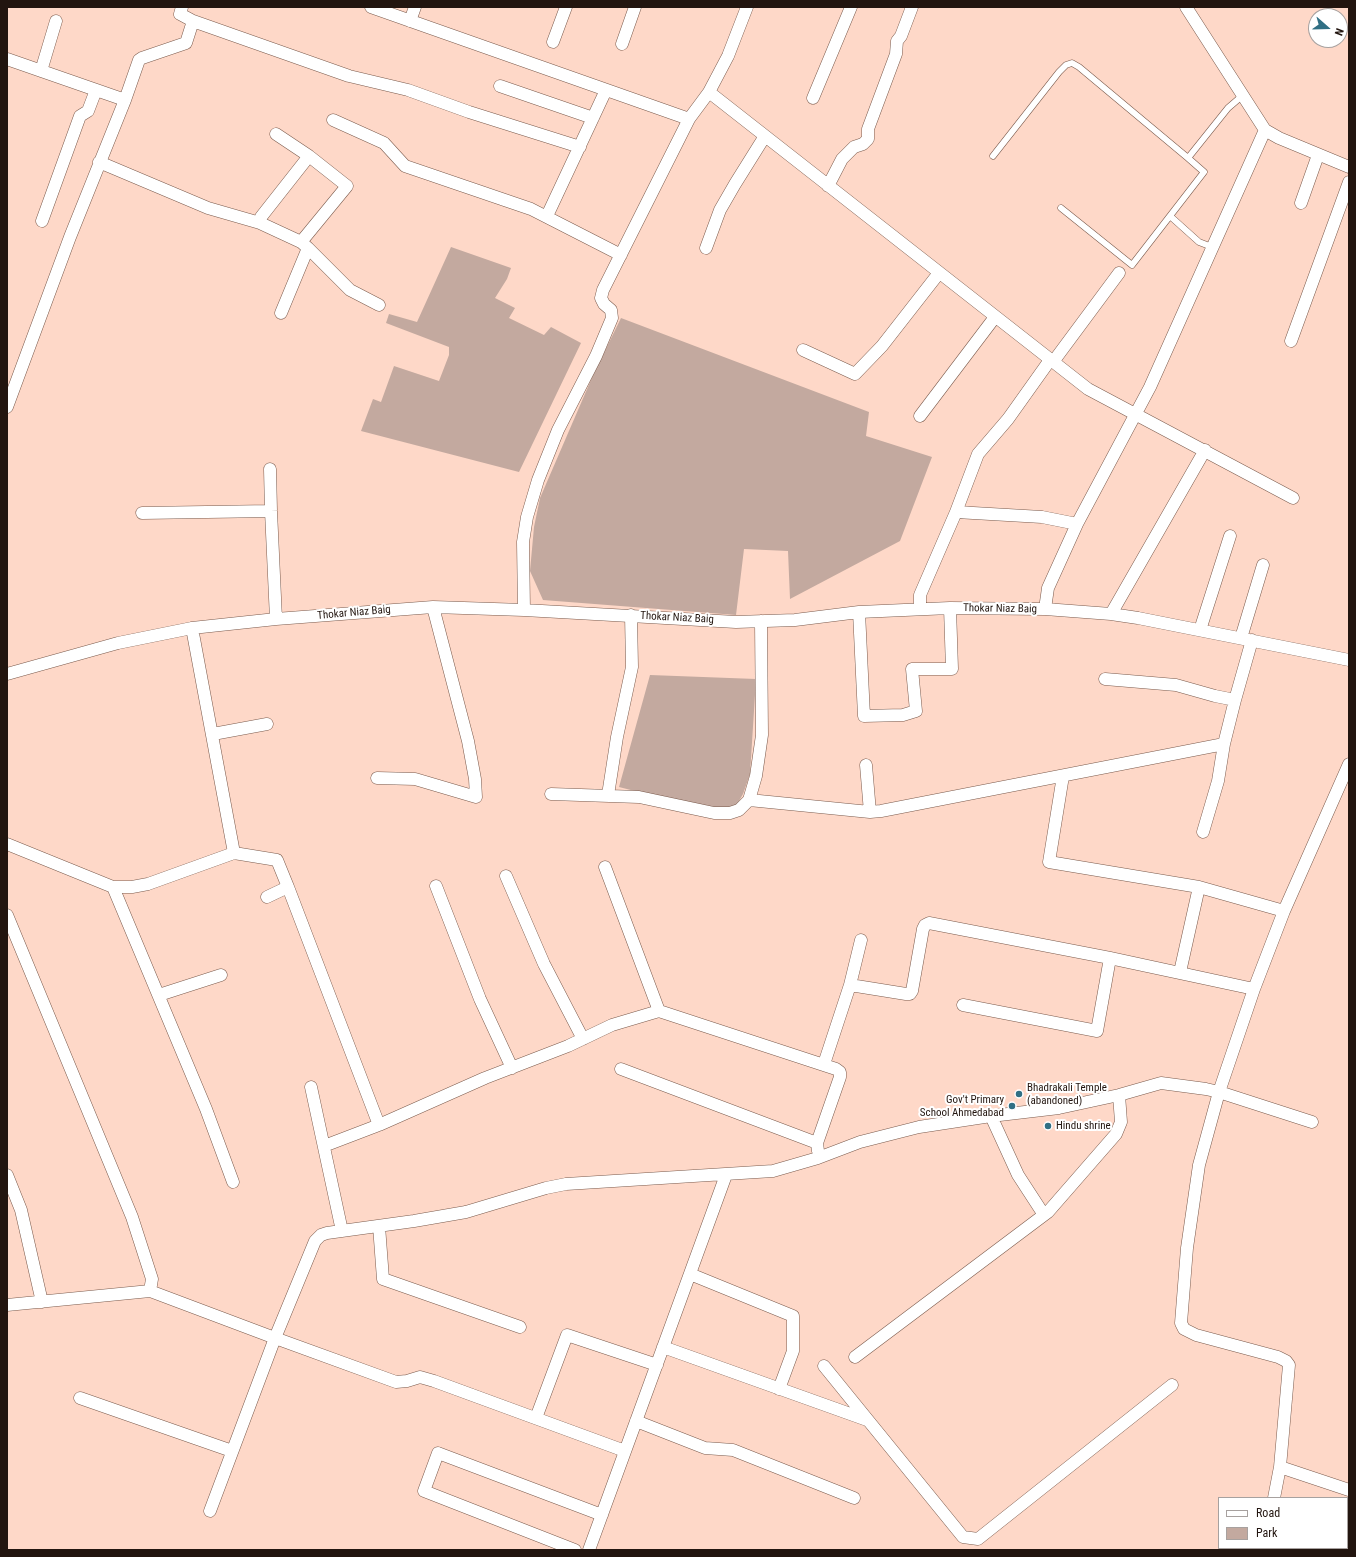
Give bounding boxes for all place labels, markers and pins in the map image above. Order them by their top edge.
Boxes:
place label: Bhadrakali Temple (abandoned) [1027,1081,1107,1107]
marker: Bhadrakali Temple (abandoned) [1014,1089,1024,1099]
place label: Gov't Primary School Ahmedabad [920,1093,1004,1119]
marker: Gov't Primary School Ahmedabad [1007,1101,1017,1111]
place label: Hindu shrine [1056,1119,1111,1133]
marker: Hindu shrine [1043,1121,1053,1131]

